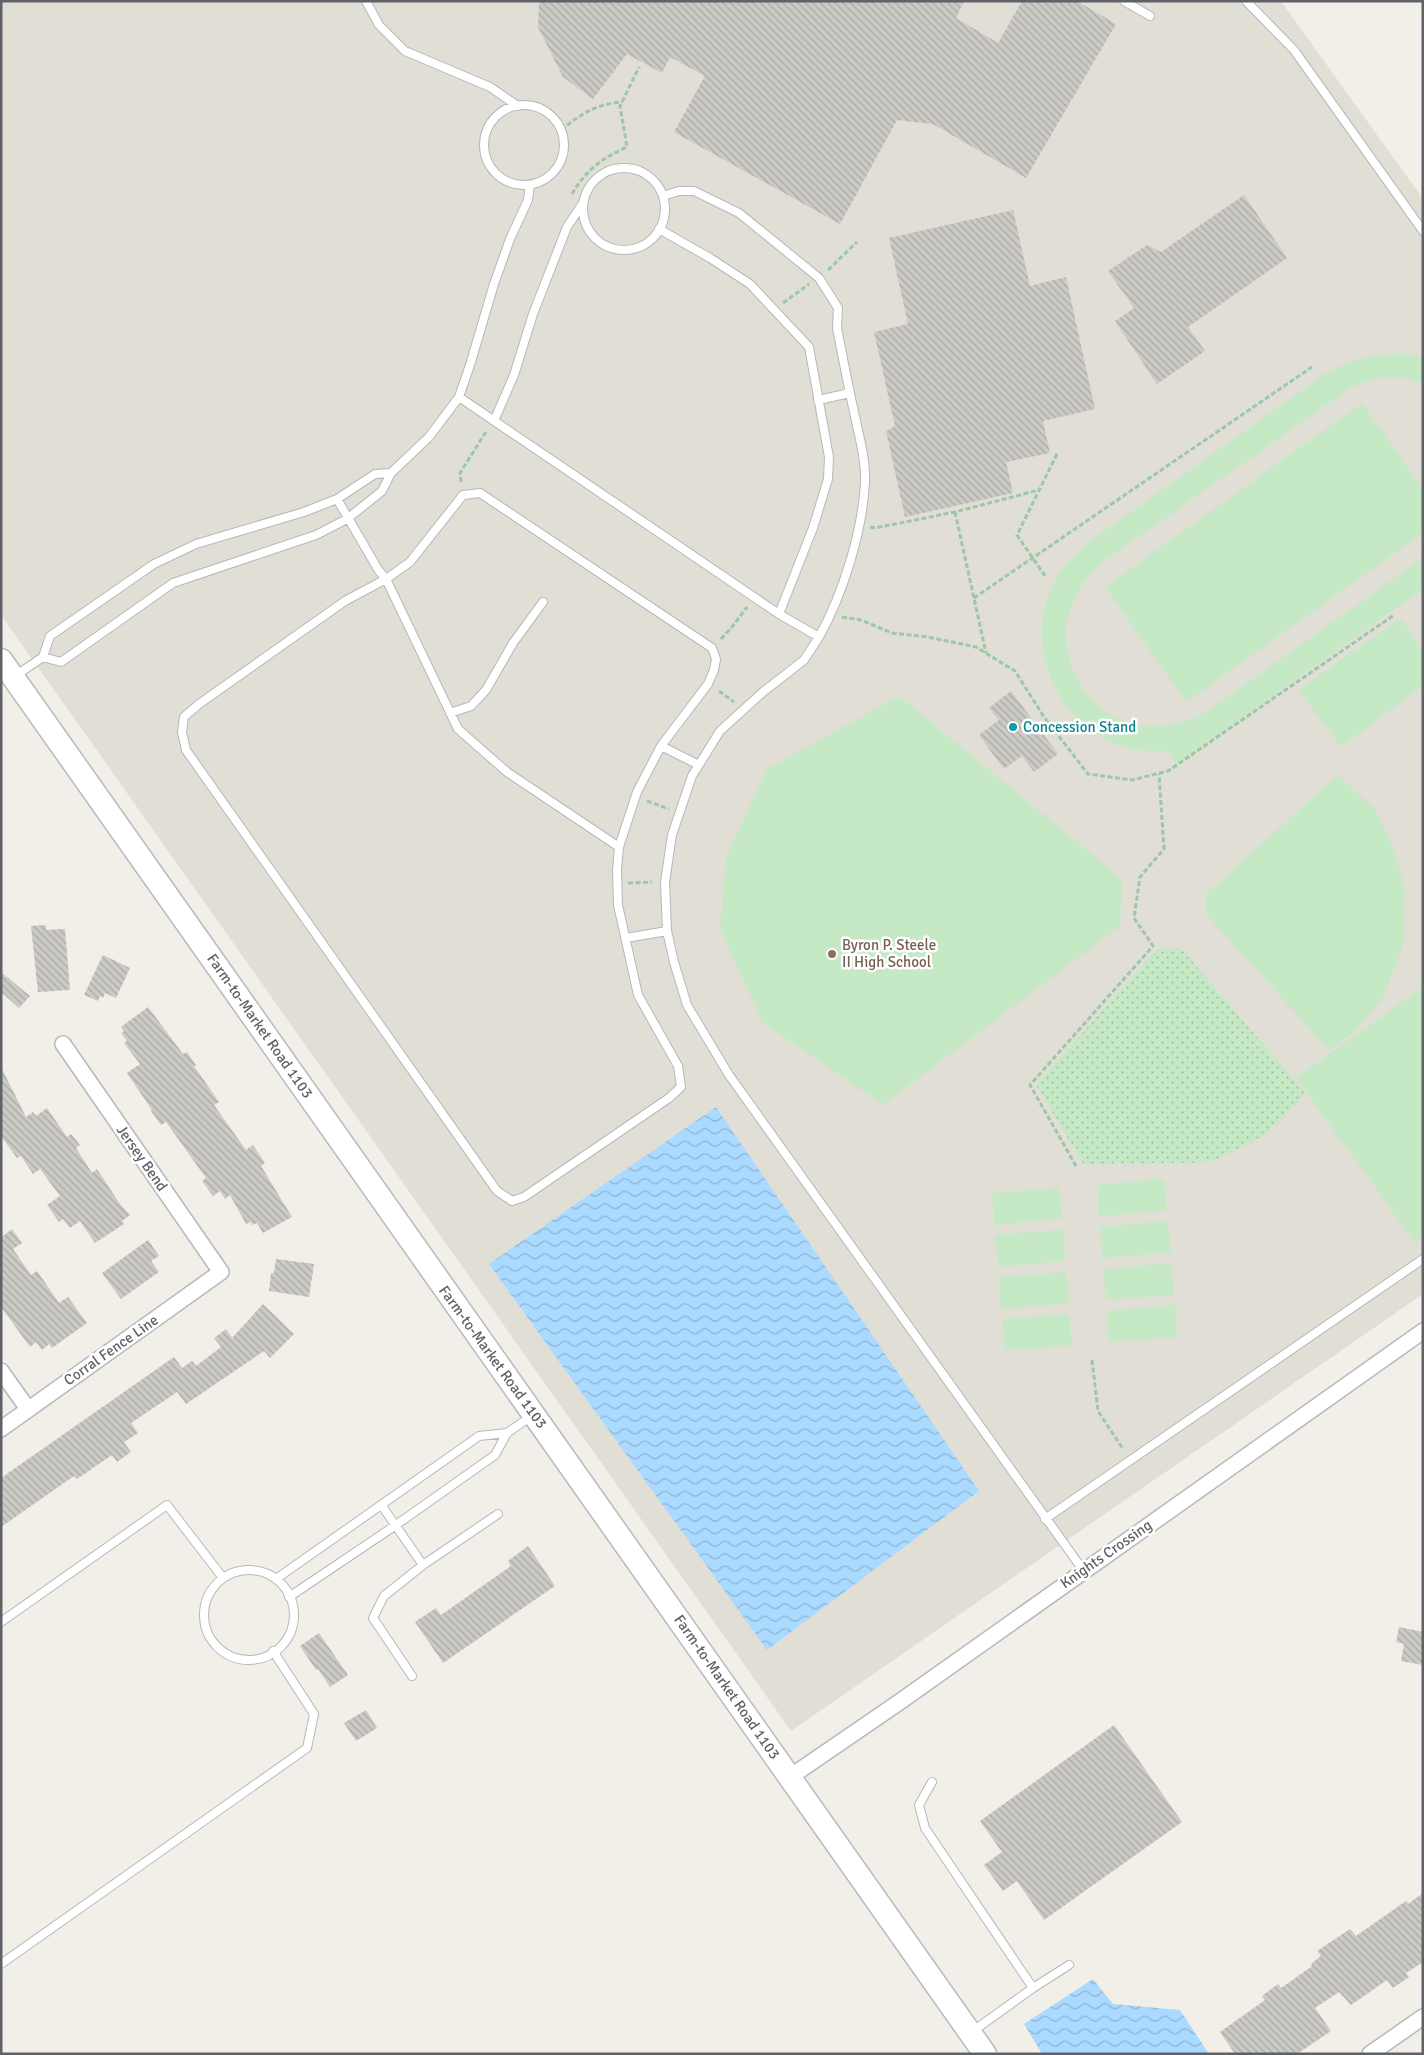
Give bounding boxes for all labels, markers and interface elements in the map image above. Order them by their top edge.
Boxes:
place label: Concession Stand [1023,718,1136,736]
marker: Concession Stand [1007,721,1019,733]
place label: Byron P. Steele II High School [842,936,936,971]
marker: Byron P. Steele II High School [826,948,838,960]
street label: Farm-to-Market Road 1103 [203,950,317,1102]
street label: Jersey Bend [113,1121,171,1195]
street label: Farm-to-Market Road 1103 [435,1282,551,1432]
street label: Corral Fence Line [60,1311,162,1389]
street label: Knights Crossing [1057,1516,1155,1592]
street label: Farm-to-Market Road 1103 [670,1611,784,1763]

